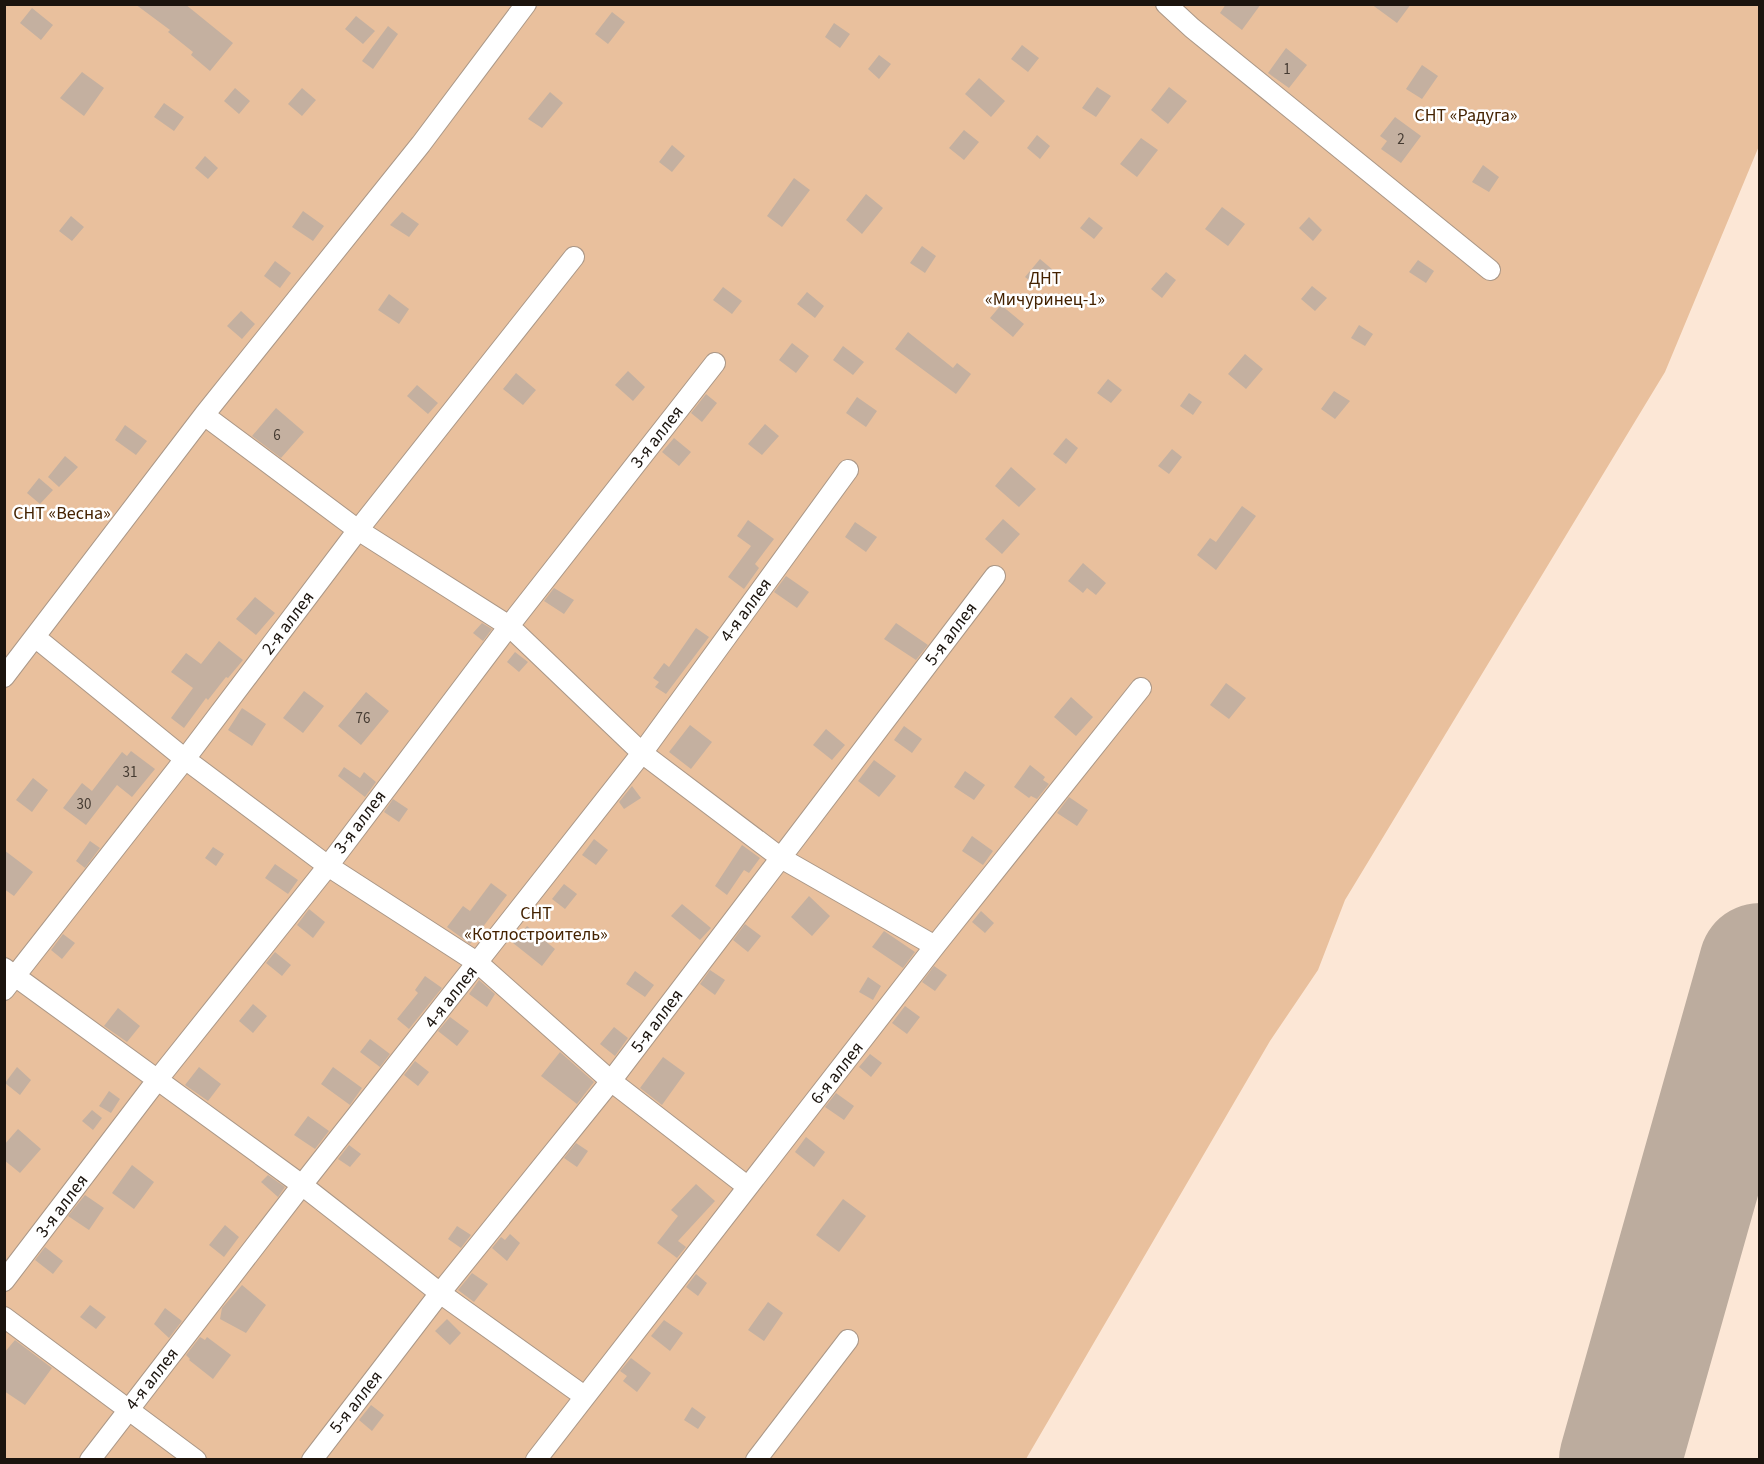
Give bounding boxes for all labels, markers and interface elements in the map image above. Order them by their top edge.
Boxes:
house number: 1 [1283,59,1291,80]
park label: СНТ «Радуга» [1415,103,1518,128]
house number: 2 [1397,129,1405,150]
park label: ДНТ «Мичуринец-1» [985,266,1105,312]
street label: 3-я аллея [625,400,689,474]
house number: 6 [273,425,281,446]
park label: СНТ «Весна» [13,501,111,526]
street label: 4-я аллея [714,573,778,647]
street label: 2-я аллея [256,586,320,660]
street label: 5-я аллея [919,597,983,671]
house number: 76 [356,708,370,729]
house number: 31 [123,762,137,783]
street label: 3-я аллея [328,785,392,859]
house number: 30 [77,794,91,815]
park label: СНТ «Котлостроитель» [464,901,608,947]
street label: 4-я аллея [419,960,483,1034]
street label: 5-я аллея [625,984,689,1058]
street label: 6-я аллея [805,1036,869,1110]
street label: 3-я аллея [30,1169,94,1243]
street label: 4-я аллея [120,1342,184,1416]
street label: 5-я аллея [324,1365,388,1439]

